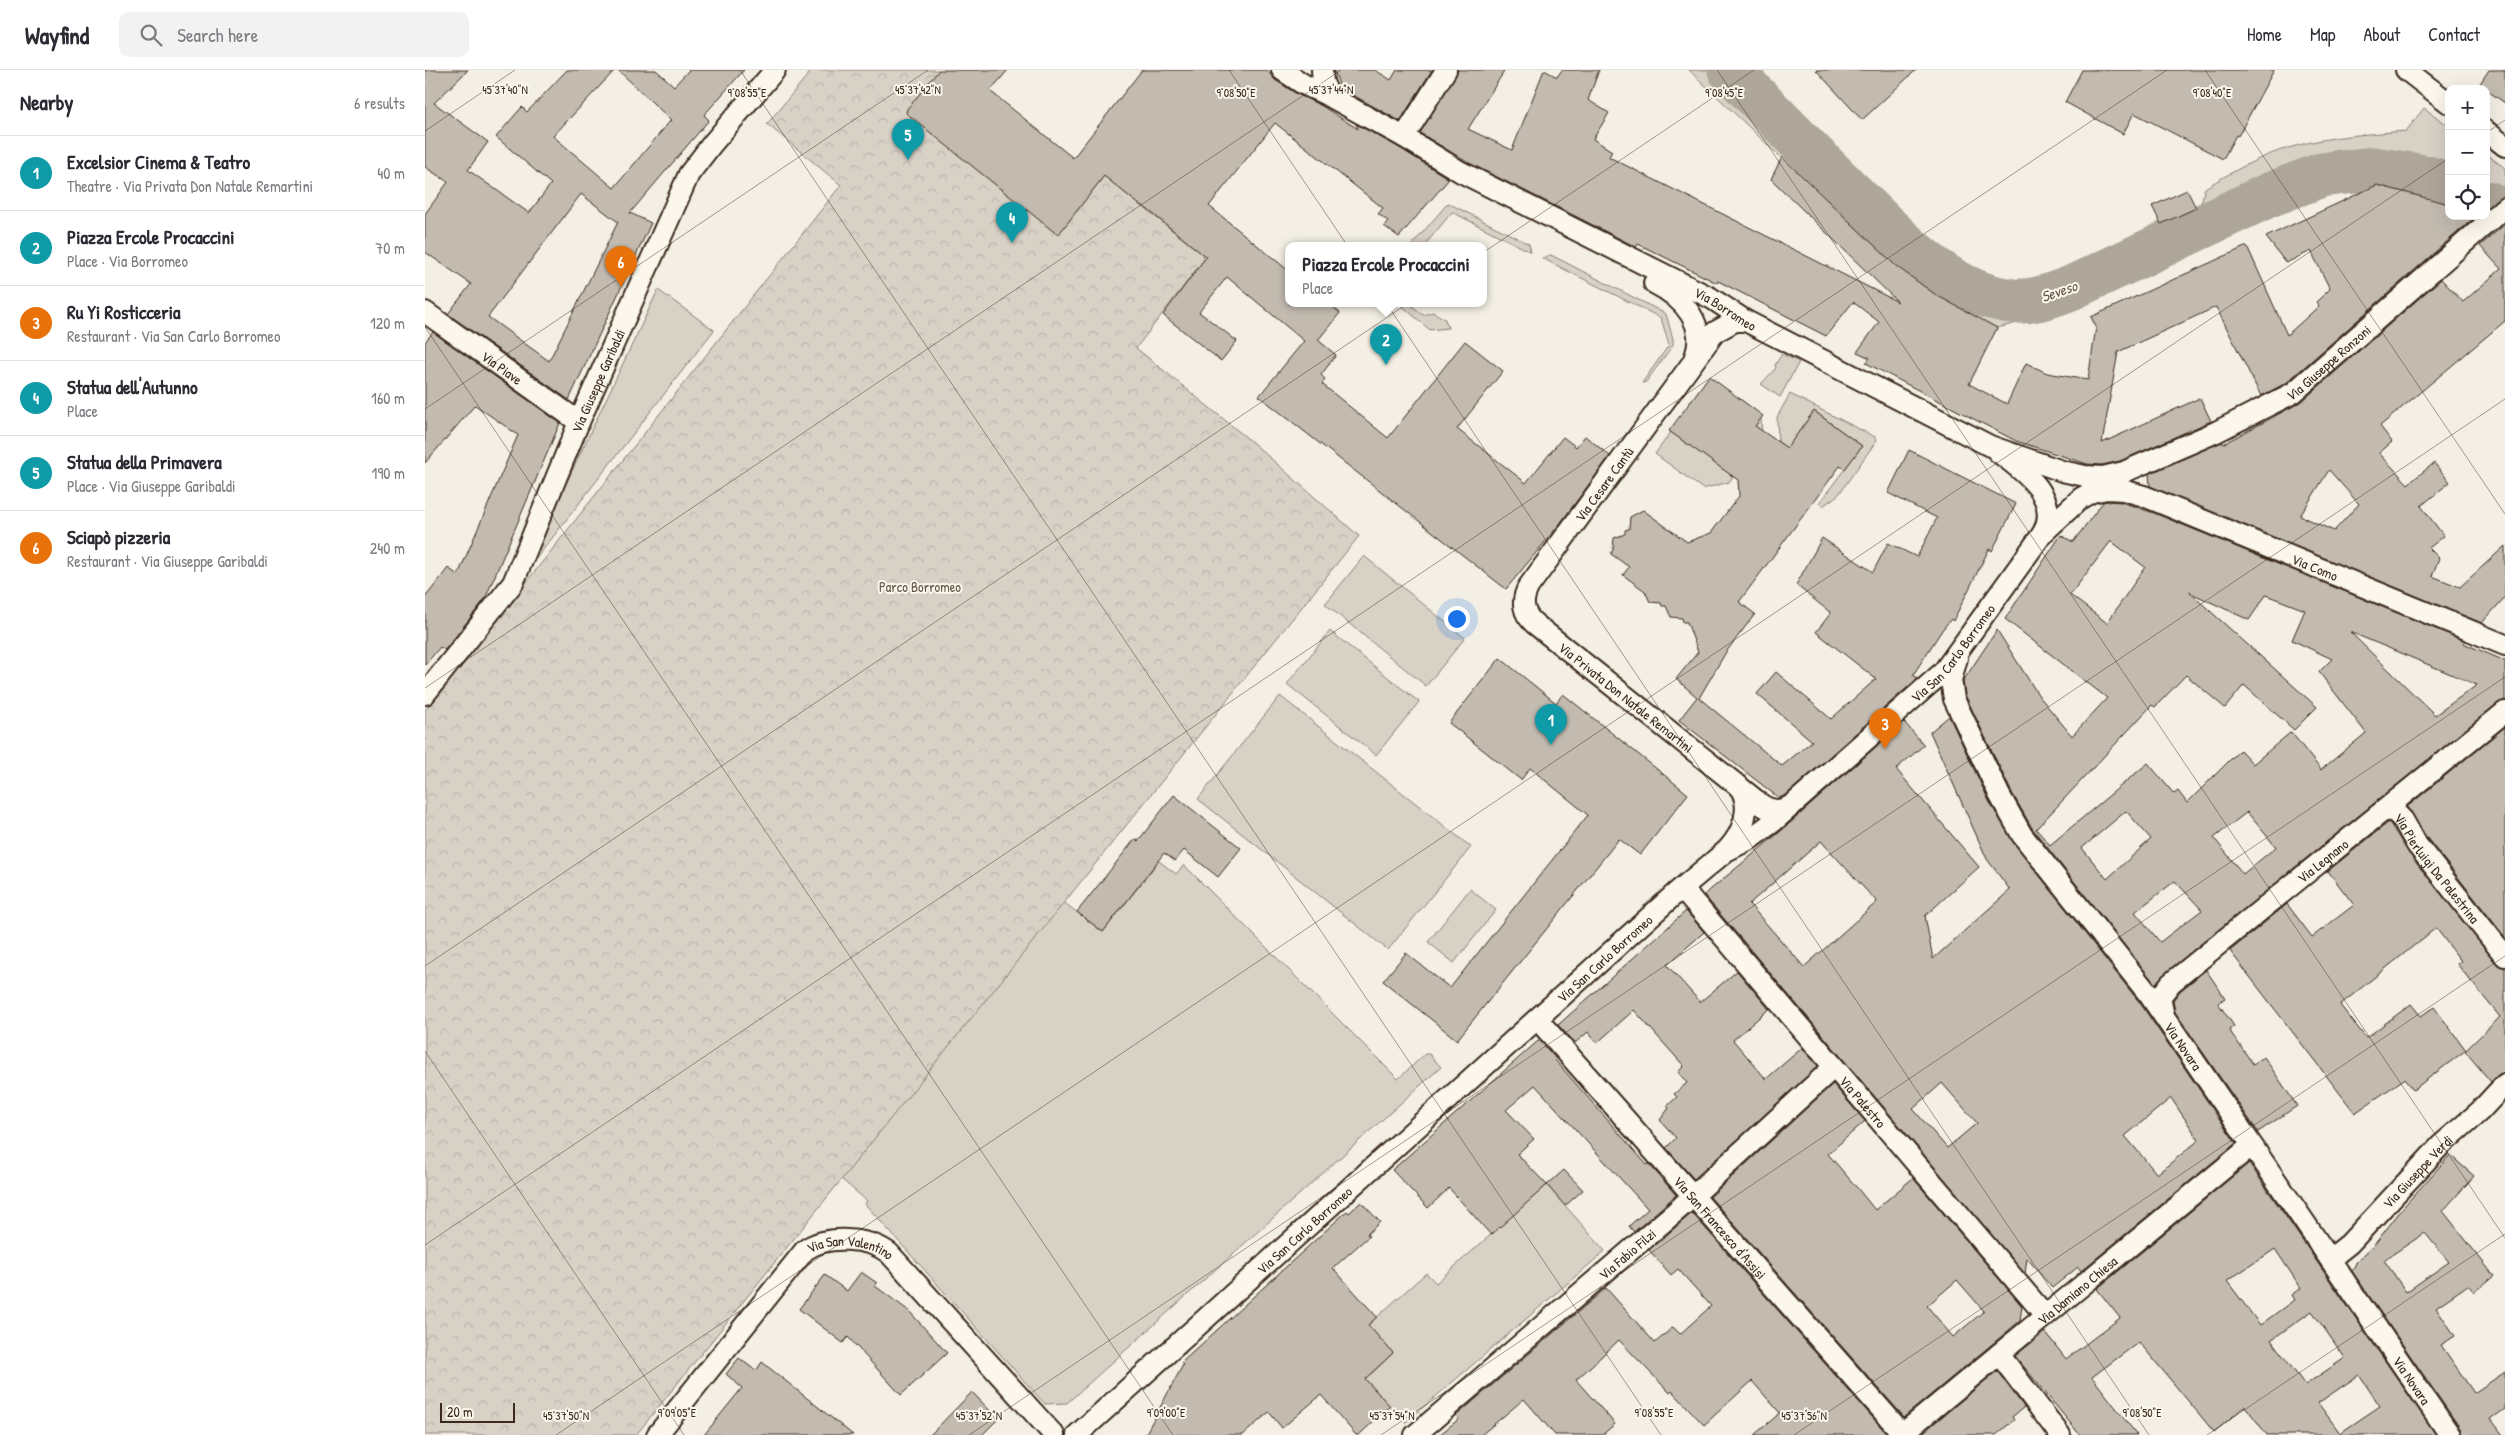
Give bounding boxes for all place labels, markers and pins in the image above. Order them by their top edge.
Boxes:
pin: 5 [892,119,924,160]
pin: 4 [996,202,1028,243]
pin: 6 [605,246,637,287]
pin: 2 [1370,324,1402,365]
pin: 1 [1535,704,1567,745]
pin: 3 [1869,708,1901,749]

